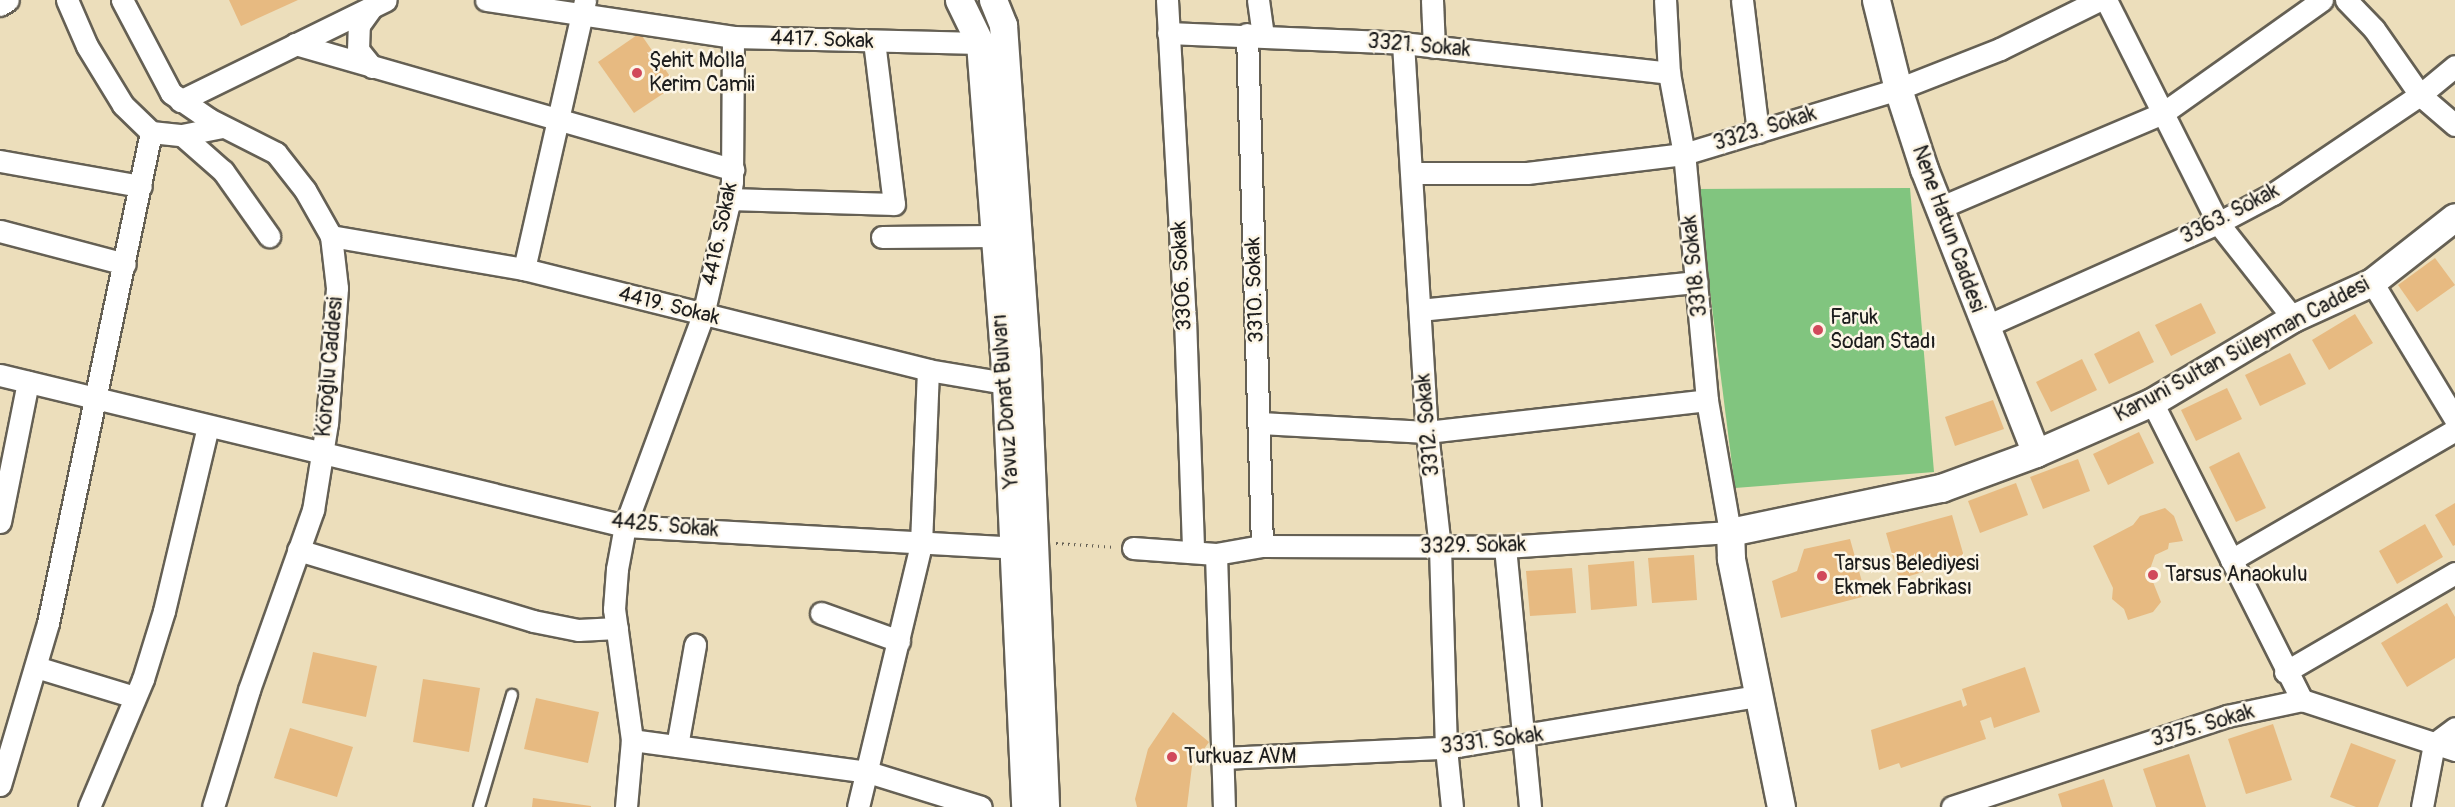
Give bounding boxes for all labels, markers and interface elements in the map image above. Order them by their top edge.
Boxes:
street label: 4417. Sokak [770,26,874,54]
street label: 3321. Sokak [1366,29,1472,63]
place label: Şehit Molla Kerim Camii [649,48,755,98]
marker: Şehit Molla Kerim Camii [630,66,644,80]
street label: 3323. Sokak [1711,101,1819,157]
street label: Nene Hatun Caddesi [1906,142,1990,316]
street label: 3363. Sokak [2176,178,2284,250]
street label: 4416. Sokak [697,180,743,288]
street label: 3318. Sokak [1677,214,1713,318]
street label: 3306. Sokak [1167,220,1197,332]
street label: 3310. Sokak [1241,237,1269,343]
street label: Kanuni Sultan Süleyman Caddesi [2110,272,2374,428]
street label: 4419. Sokak [616,281,722,331]
street label: Köroğlu Caddesi [311,296,349,438]
place label: Faruk Sodan Stadı [1830,305,1936,355]
street label: Yavuz Donat Bulvarı [987,313,1025,489]
marker: Faruk Sodan Stadı [1811,323,1825,337]
street label: 3312. Sokak [1411,372,1445,478]
street label: 4425. Sokak [610,509,720,543]
street label: 3329. Sokak [1420,532,1526,560]
place label: Tarsus Belediyesi Ekmek Fabrikası [1834,551,1979,601]
place label: Tarsus Anaokulu [2165,562,2308,588]
marker: Tarsus Anaokulu [2146,568,2160,582]
marker: Tarsus Belediyesi Ekmek Fabrikası [1815,569,1829,583]
street label: 3375. Sokak [2149,699,2257,753]
street label: 3331. Sokak [1439,722,1545,760]
place label: Turkuaz AVM [1184,744,1296,770]
marker: Turkuaz AVM [1165,750,1179,764]

